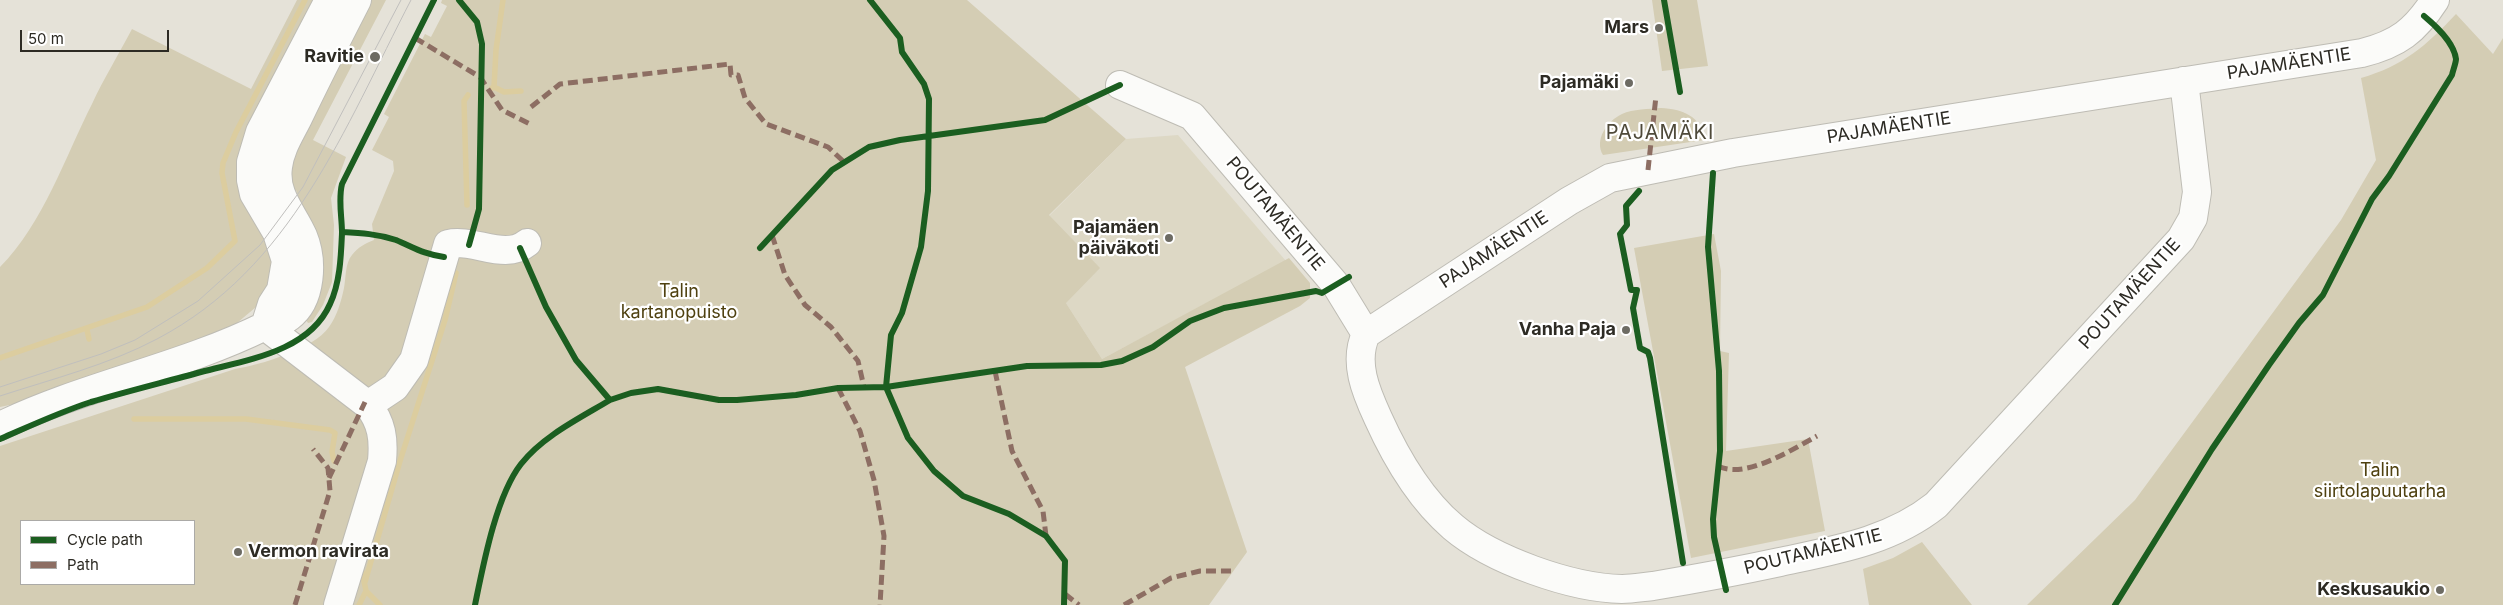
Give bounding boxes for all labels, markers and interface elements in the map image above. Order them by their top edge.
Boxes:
place label: Mars [1604,17,1649,39]
scale bar [22,20,171,52]
marker: Mars [1653,22,1665,34]
text: 50 m [28,29,64,48]
street label: PAJAMÄENTIE [2225,44,2353,84]
place label: Ravitie [304,46,364,68]
marker: Ravitie [368,50,382,64]
place label: Pajamäki [1540,72,1619,94]
marker: Pajamäki [1623,77,1635,89]
street label: PAJAMÄENTIE [1825,108,1953,148]
district label: PAJAMÄKI [1605,121,1715,145]
street label: POUTAMÄENTIE [1221,153,1329,275]
street label: PAJAMÄENTIE [1436,207,1552,293]
place label: Pajamäen päiväkoti [1073,217,1159,260]
marker: Pajamäen päiväkoti [1163,232,1175,244]
street label: POUTAMÄENTIE [2075,234,2185,354]
park label: Talin kartanopuisto [621,281,737,324]
place label: Vanha Paja [1519,319,1616,341]
marker: Vanha Paja [1620,324,1632,336]
park label: Talin siirtolapuutarha [2314,460,2446,502]
legend [20,520,195,585]
street label: POUTAMÄENTIE [1742,524,1884,580]
text: Cycle path [67,530,143,549]
place label: Vermon ravirata [248,541,389,563]
marker: Vermon ravirata [232,546,244,558]
text: Path [67,555,99,574]
place label: Keskusaukio [2317,579,2430,601]
marker: Keskusaukio [2434,584,2446,596]

